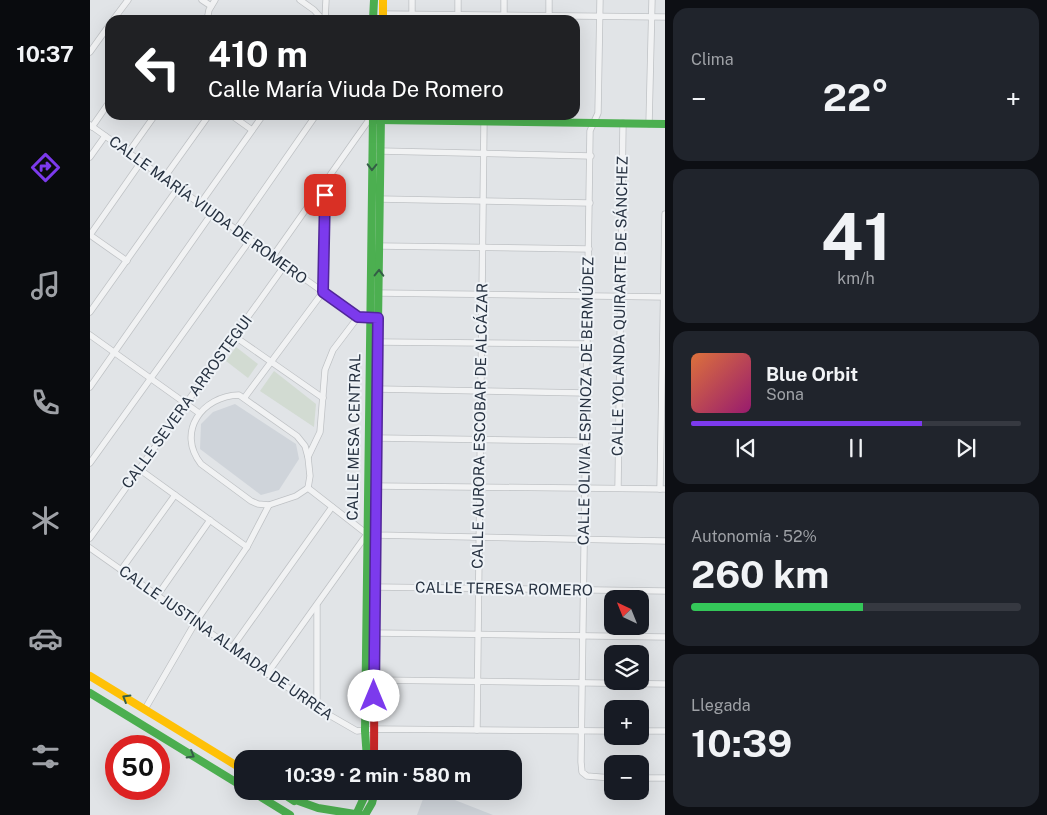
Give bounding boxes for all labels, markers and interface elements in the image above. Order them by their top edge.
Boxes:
text: 410 m [208,34,308,75]
icon: left [125,35,190,100]
text: 10:37 [16,41,74,67]
text: Clima [691,50,734,69]
text: 22° [823,75,889,120]
text: Calle María Viuda De Romero [208,76,504,102]
text: − [691,82,707,115]
text: + [1005,82,1021,115]
street label: CALLE MARÍA VIUDA DE ROMERO [106,132,311,287]
icon: directions [28,150,63,185]
street label: CALLE YOLANDA QUIRARTE DE SÁNCHEZ [608,156,631,456]
one-way arrow [367,164,377,171]
pin [304,174,346,216]
icon: arrive [311,181,339,209]
text: 41 [821,198,891,275]
street label: CALLE OLIVIA ESPINOZA DE BERMÚDEZ [573,257,597,545]
icon: music [28,268,63,303]
one-way arrow [373,268,384,276]
text: km/h [837,269,875,288]
street label: CALLE AURORA ESCOBAR DE ALCÁZAR [469,283,490,569]
street label: CALLE SEVERA ARROSTEGUI [118,312,255,492]
street label: CALLE MESA CENTRAL [344,353,363,521]
text: Blue Orbit [766,363,858,385]
icon: phone [28,385,63,420]
text: Sona [766,385,804,404]
icon: previous [732,434,760,462]
icon: pause [842,434,870,462]
icon: next [952,434,980,462]
icon: climate [28,503,63,538]
text: Autonomía · 52% [691,527,817,546]
text: 260 km [691,552,829,597]
street label: CALLE JUSTINA ALMADA DE URREA [116,562,337,724]
street label: CALLE TERESA ROMERO [415,578,593,599]
north arrow [604,590,649,635]
map controls [604,590,649,800]
icon: car [28,621,63,656]
button: layers [604,645,649,690]
position arrow [347,669,399,721]
one-way arrow [123,694,132,704]
text: Llegada [691,696,751,715]
button: + [604,700,649,745]
text: 10:39 [691,721,792,766]
speed limit sign: 50 [105,735,170,800]
icon: filters [28,739,63,774]
one-way arrow [186,749,195,758]
button: − [604,755,649,800]
text: 10:39 · 2 min · 580 m [285,764,471,786]

